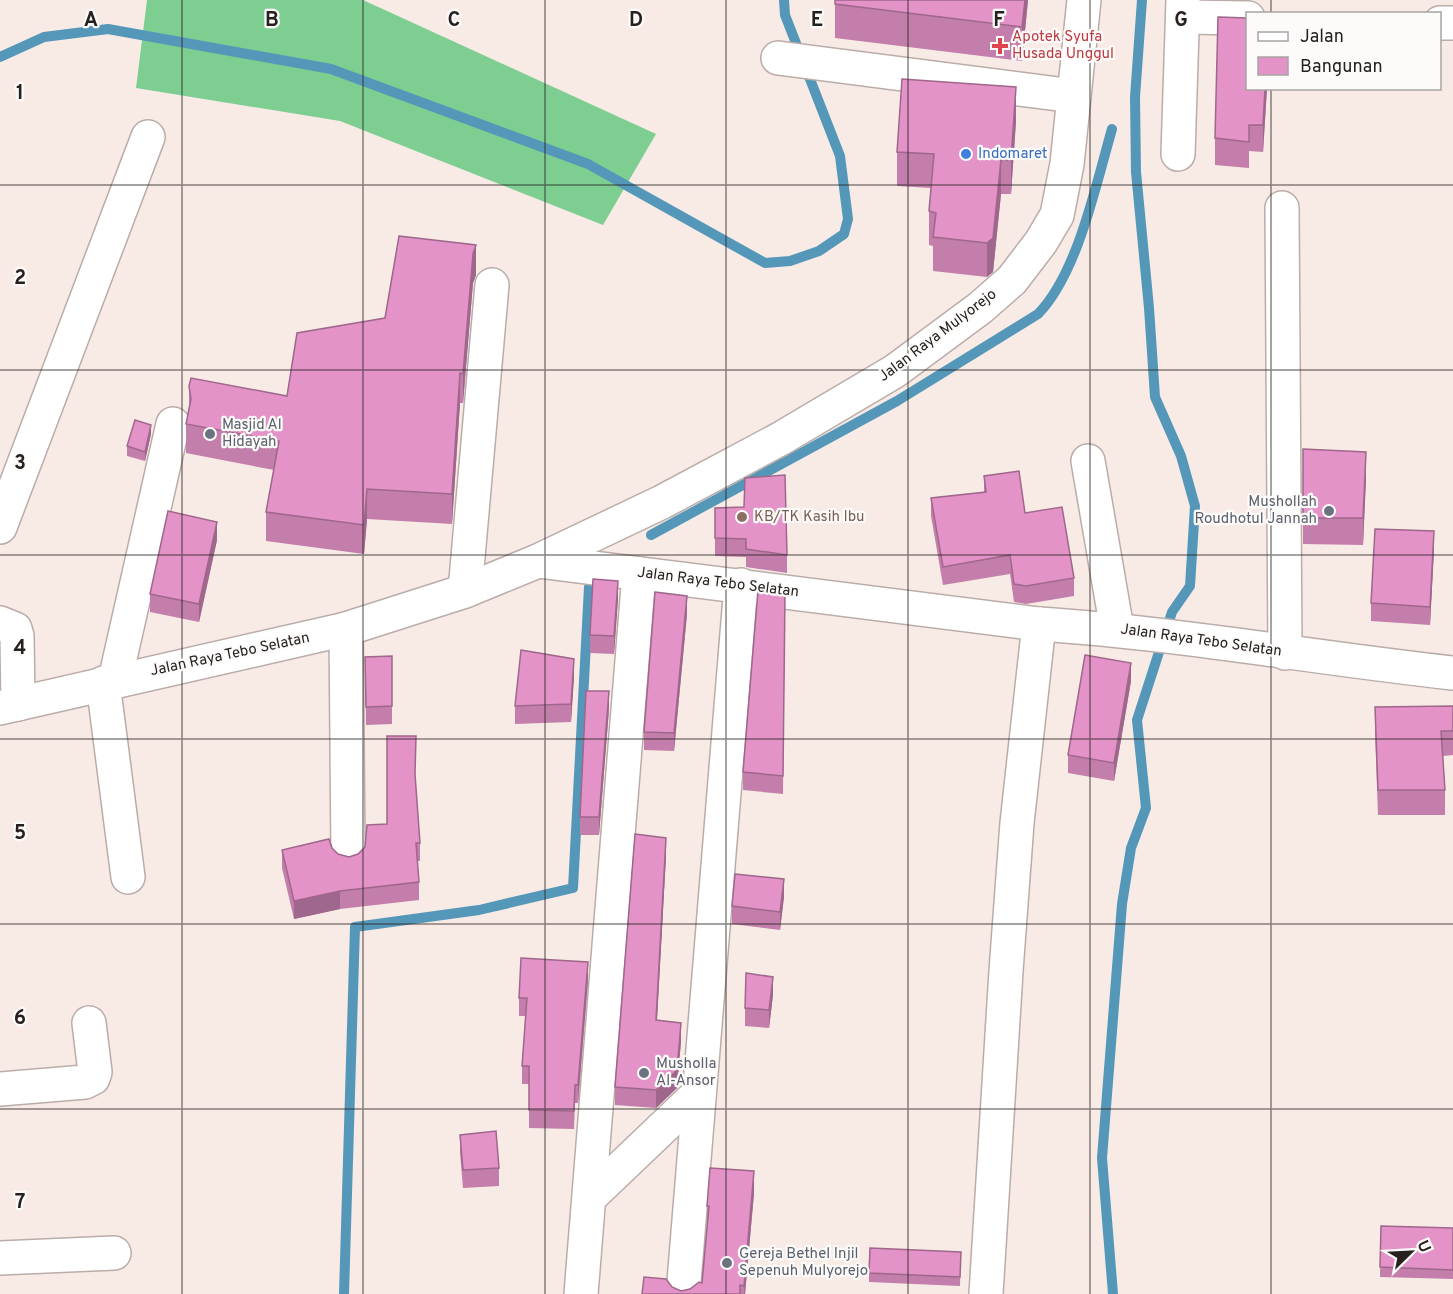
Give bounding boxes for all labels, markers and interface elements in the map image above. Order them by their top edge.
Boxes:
text: A [84,8,98,34]
text: B [265,8,279,34]
text: C [448,8,460,34]
text: D [629,8,643,34]
text: E [811,8,823,34]
text: F [993,8,1005,34]
text: G [1174,8,1188,34]
legend [1246,12,1441,90]
text: Jalan [1300,26,1344,49]
place label: Apotek Syufa Husada Unggul [1012,28,1114,64]
marker: Apotek Syufa Husada Unggul [993,39,1007,53]
text: Bangunan [1300,56,1383,79]
text: 1 [16,81,24,107]
place label: Indomaret [978,145,1048,164]
marker: Indomaret [959,147,973,161]
text: 2 [14,266,26,292]
street label: Jalan Raya Mulyorejo [875,285,1001,387]
place label: Masjid Al Hidayah [222,416,282,452]
marker: Masjid Al Hidayah [203,427,217,441]
text: 3 [14,451,26,477]
place label: Mushollah Roudhotul Jannah [1194,493,1317,529]
marker: Mushollah Roudhotul Jannah [1322,504,1336,518]
place label: KB/TK Kasih Ibu [754,508,865,527]
marker: KB/TK Kasih Ibu [735,510,749,524]
street label: Jalan Raya Tebo Selatan [636,564,800,602]
street label: Jalan Raya Tebo Selatan [1119,620,1283,662]
street label: Jalan Raya Tebo Selatan [148,629,312,681]
text: 4 [14,636,26,662]
text: 5 [14,821,26,847]
text: 6 [14,1006,26,1032]
place label: Musholla Al-Ansor [656,1055,716,1091]
marker: Musholla Al-Ansor [637,1066,651,1080]
text: 7 [15,1190,25,1216]
north arrow [1381,1222,1441,1282]
text: U [1411,1237,1434,1256]
place label: Gereja Bethel Injil Sepenuh Mulyorejo [739,1245,868,1281]
marker: Gereja Bethel Injil Sepenuh Mulyorejo [720,1256,734,1270]

